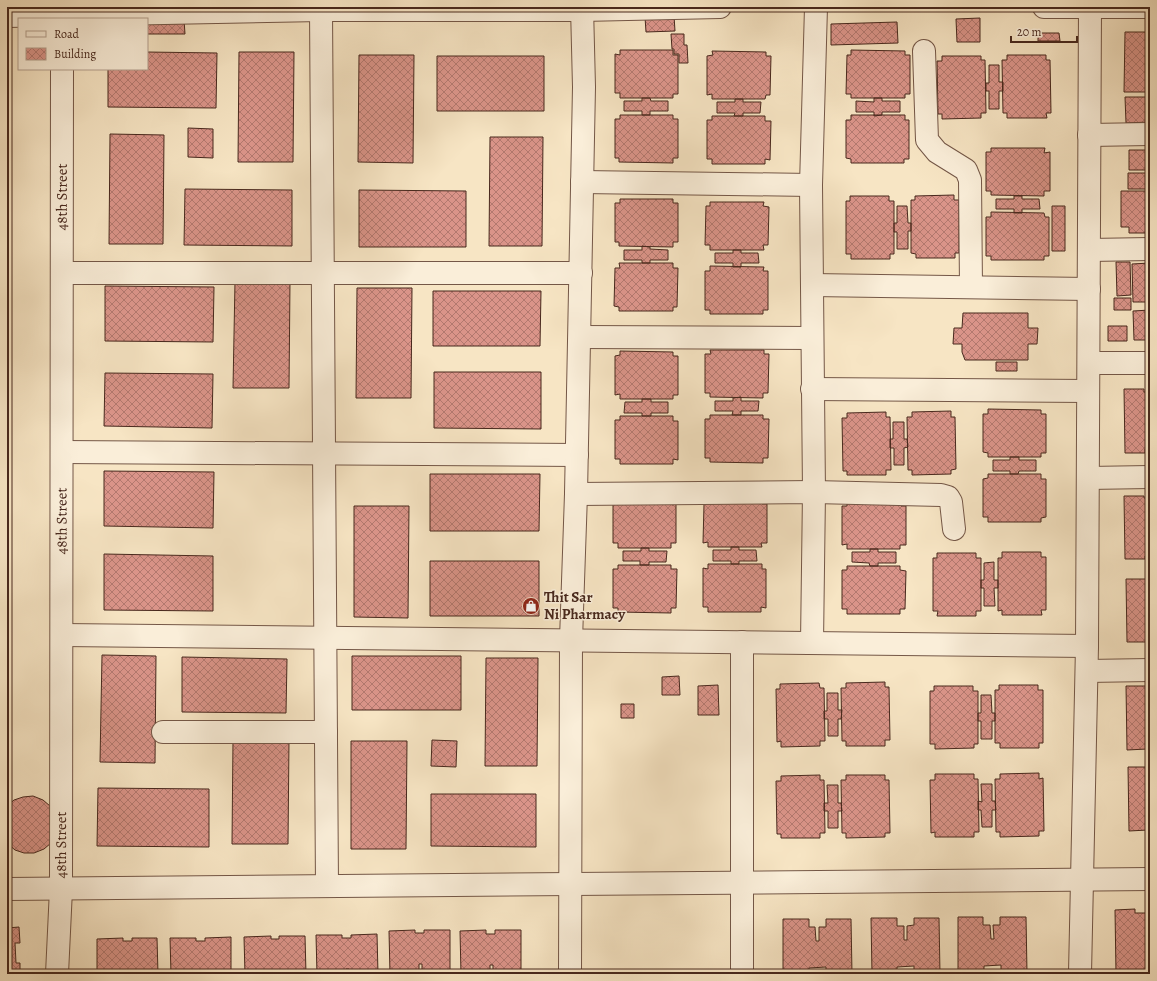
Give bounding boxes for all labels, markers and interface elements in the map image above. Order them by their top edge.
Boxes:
legend [18,18,148,70]
scale bar [1011,18,1077,44]
text: 20 m [1017,24,1041,40]
text: Road [54,26,80,42]
text: Building [54,46,96,62]
street label: 48th Street [52,164,72,231]
street label: 48th Street [51,488,71,555]
place label: Thit Sar Ni Pharmacy [544,587,626,624]
shop icon: Thit Sar Ni Pharmacy [521,596,541,616]
street label: 48th Street [51,812,71,879]

